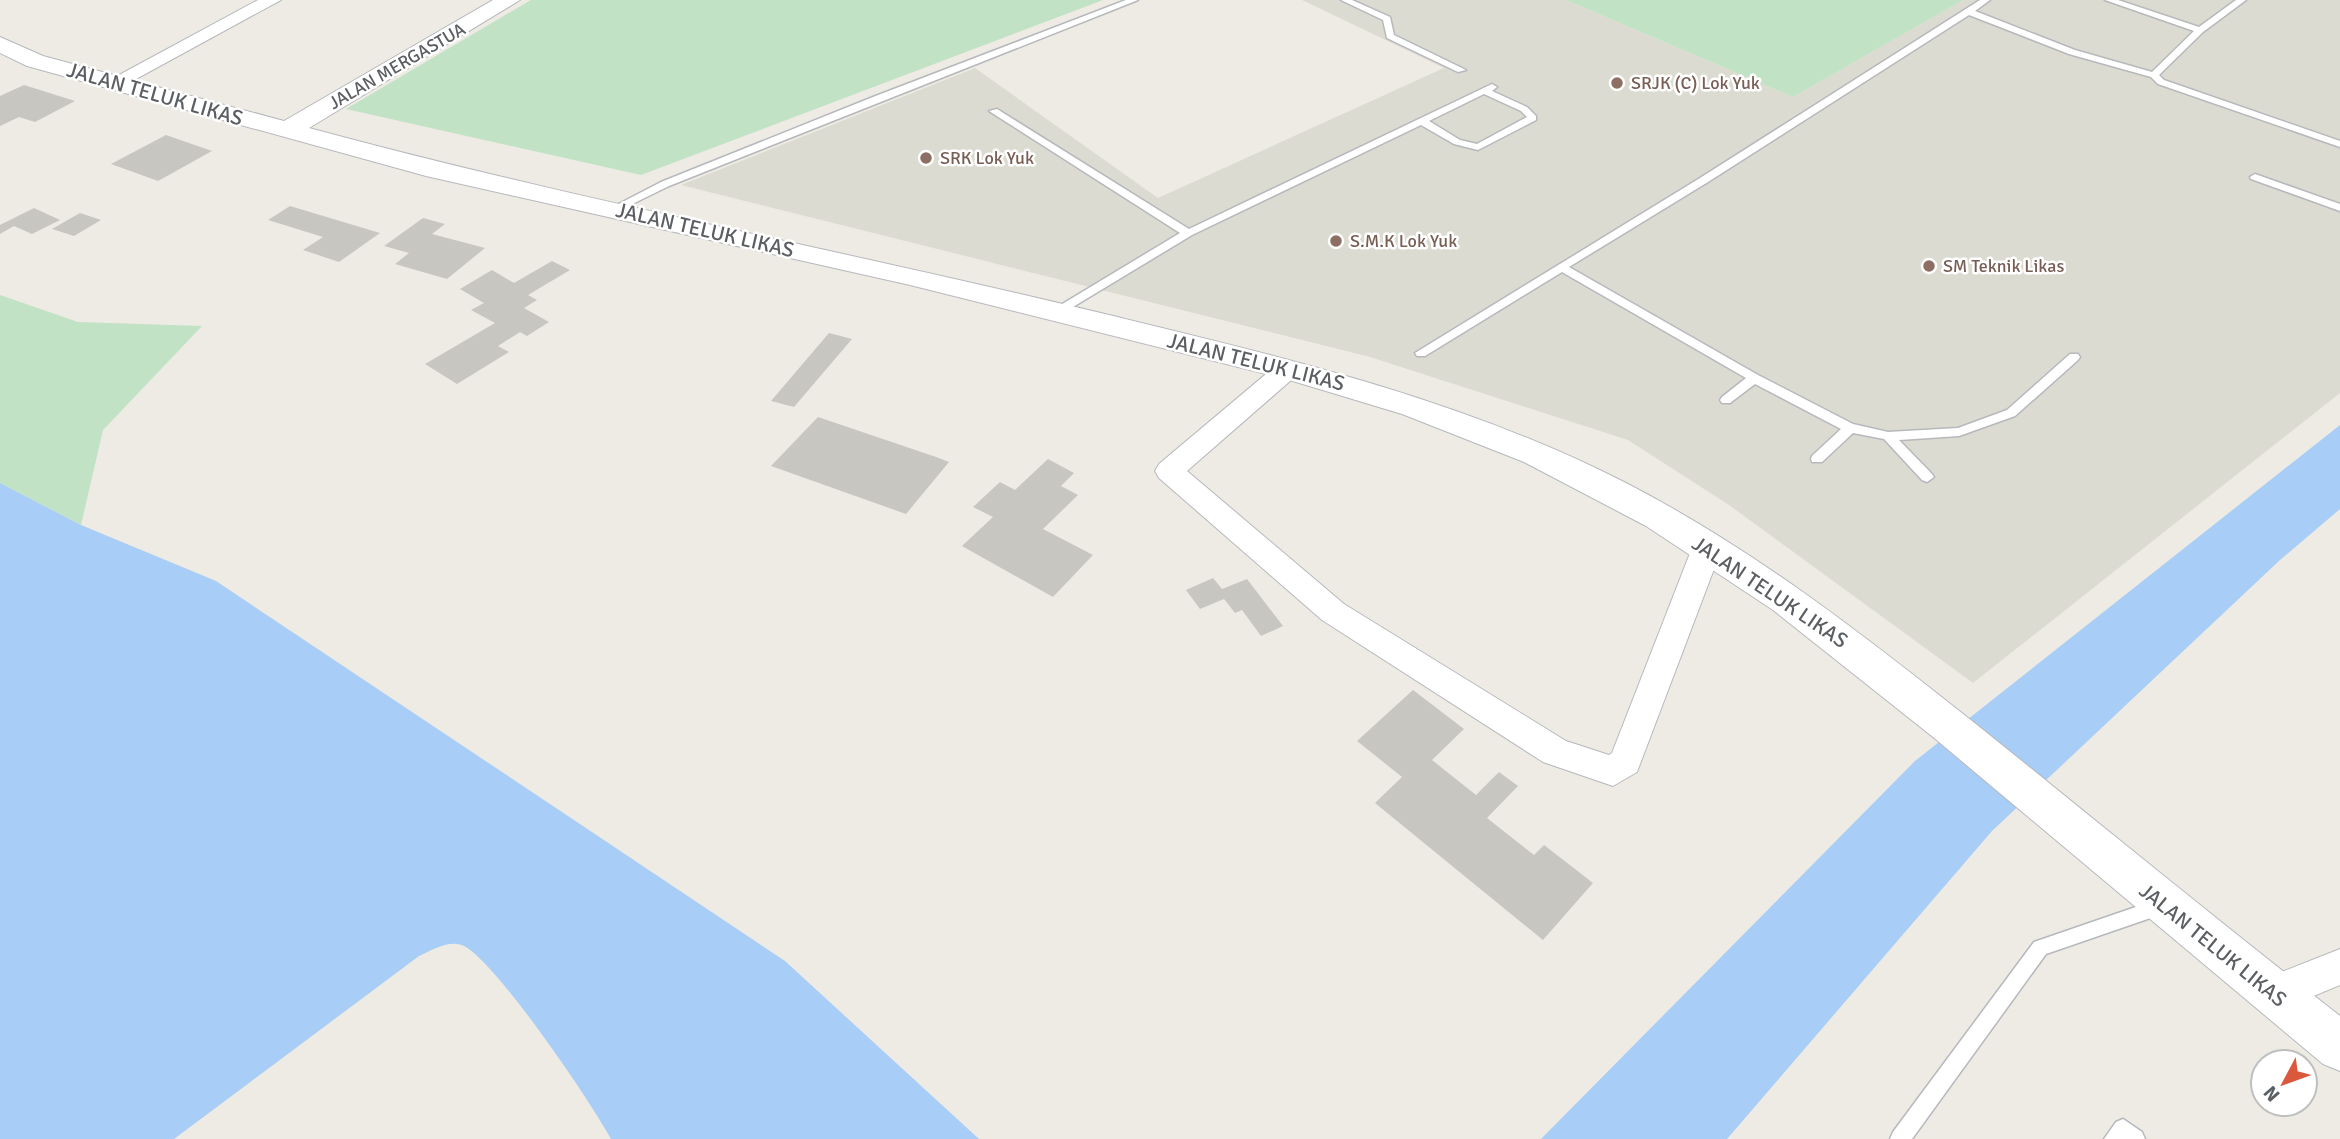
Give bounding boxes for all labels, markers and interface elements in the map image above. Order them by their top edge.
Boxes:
street label: JALAN MERGASTUA [325,18,469,114]
street label: JALAN TELUK LIKAS [64,56,246,132]
place label: SRJK (C) Lok Yuk [1631,72,1760,94]
marker: SRJK (C) Lok Yuk [1609,75,1625,91]
place label: SRK Lok Yuk [940,147,1034,169]
marker: SRK Lok Yuk [918,150,934,166]
street label: JALAN TELUK LIKAS [613,197,797,263]
place label: S.M.K Lok Yuk [1350,230,1457,252]
marker: S.M.K Lok Yuk [1328,233,1344,249]
place label: SM Teknik Likas [1943,255,2064,277]
marker: SM Teknik Likas [1921,258,1937,274]
street label: JALAN TELUK LIKAS [1165,327,1347,397]
street label: JALAN TELUK LIKAS [1687,530,1853,654]
street label: JALAN TELUK LIKAS [2134,878,2292,1012]
north arrow [2249,1048,2319,1118]
text: N [2259,1081,2285,1106]

